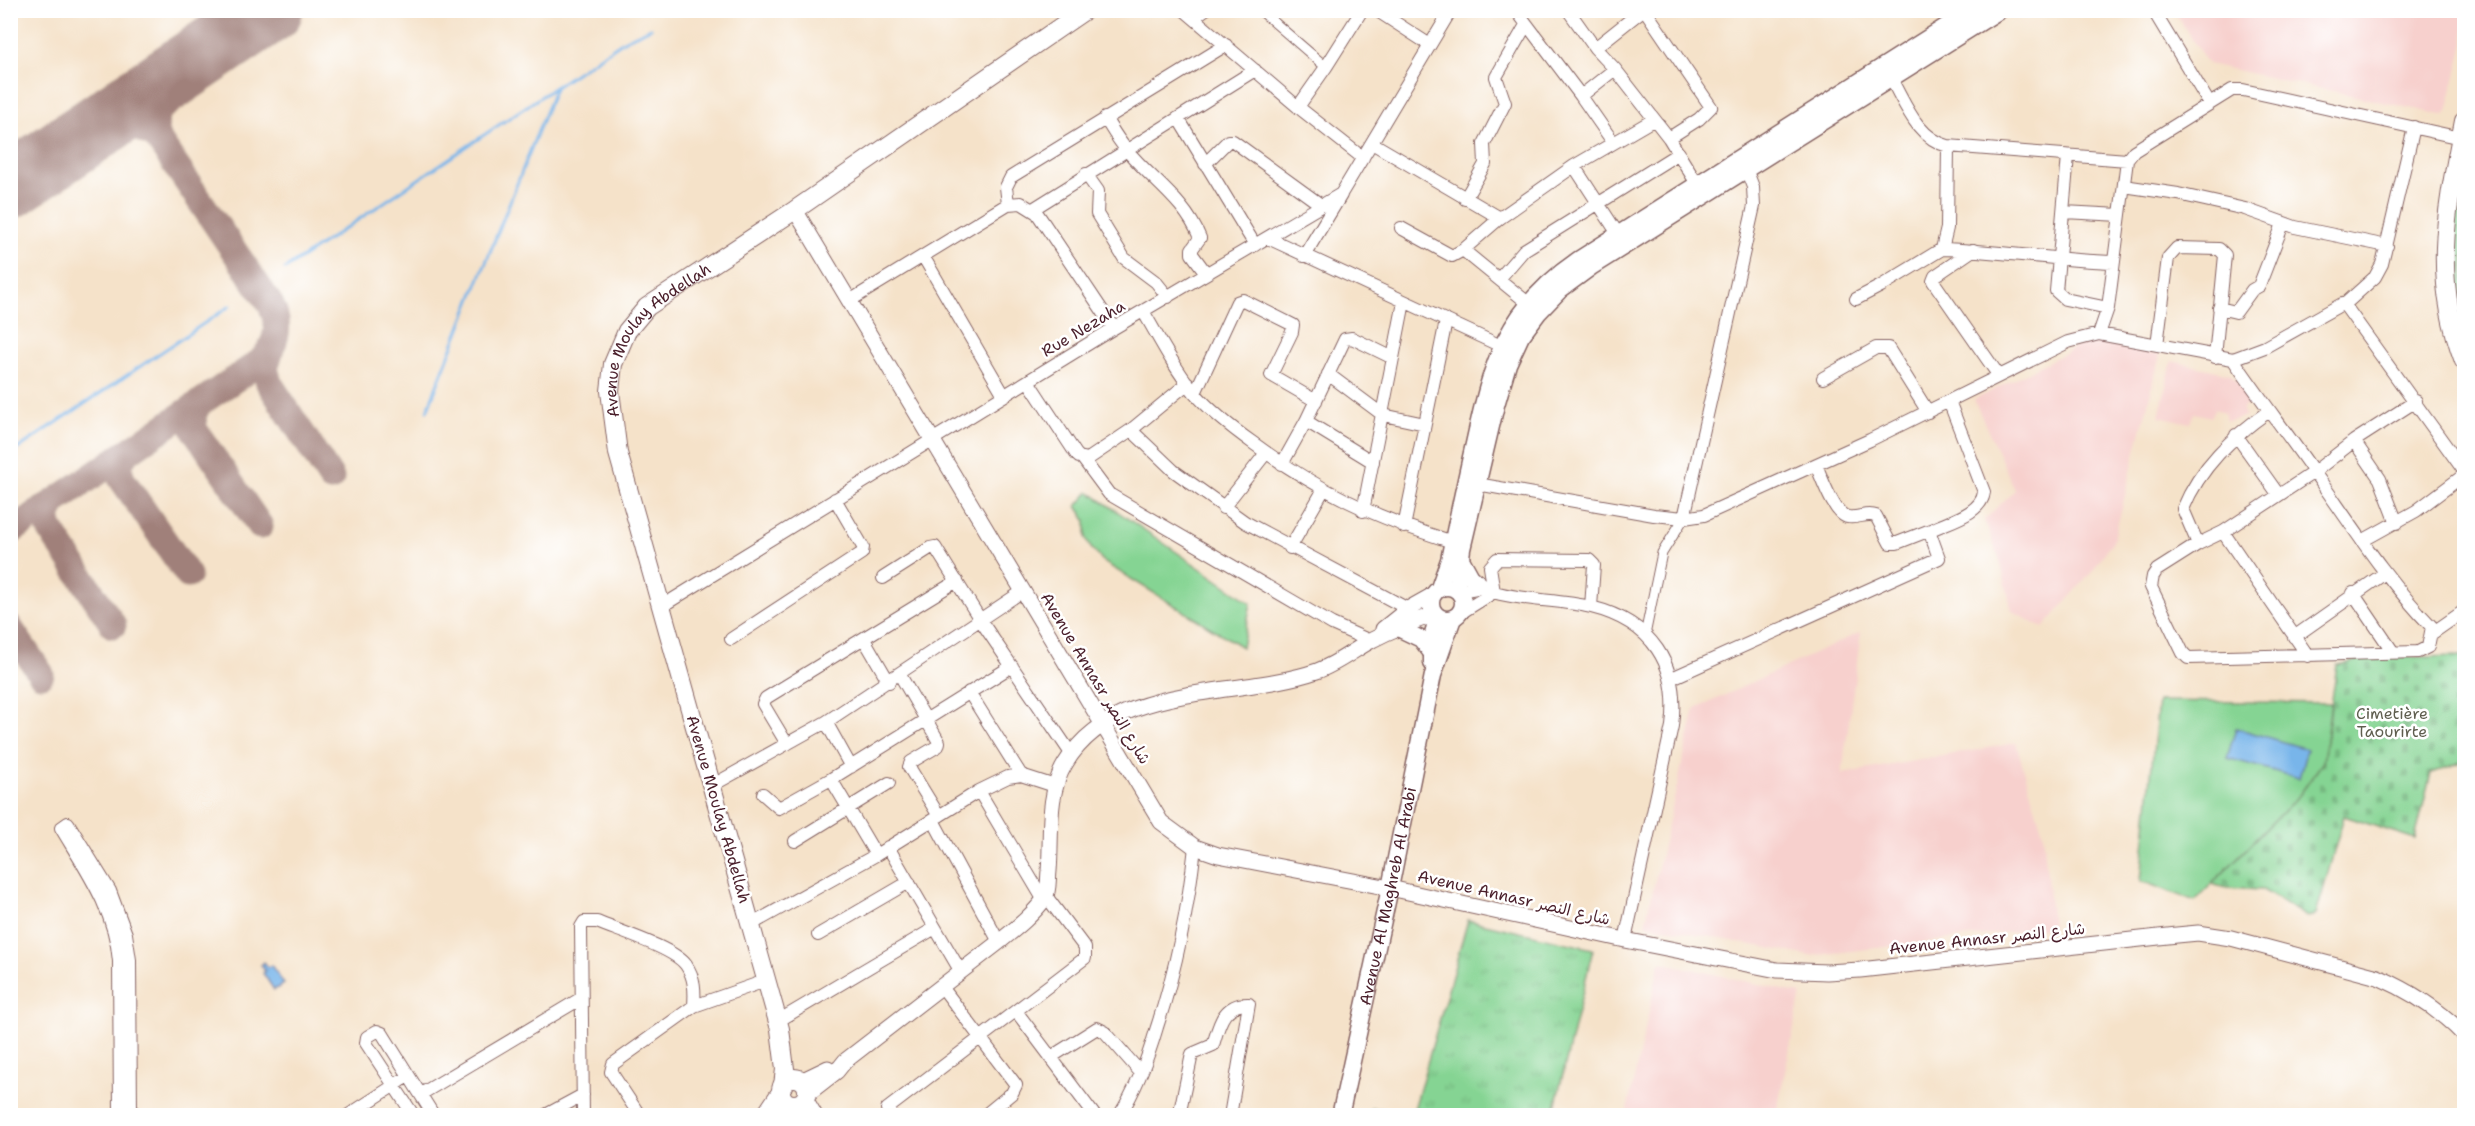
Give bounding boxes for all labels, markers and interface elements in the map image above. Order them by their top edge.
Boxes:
street label: Avenue Moulay Abdellah [600,258,715,419]
street label: Rue Nezaha [1038,295,1129,362]
street label: Avenue Annasr شارع النصر [1035,588,1155,769]
park label: Cimetière Taourirte [2356,703,2428,742]
street label: Avenue Moulay Abdellah [682,713,755,906]
street label: Avenue Al Maghreb Al Arabi [1355,785,1421,1007]
street label: Avenue Annasr شارع النصر [1415,865,1612,931]
street label: Avenue Annasr شارع النصر [1888,918,2086,960]

